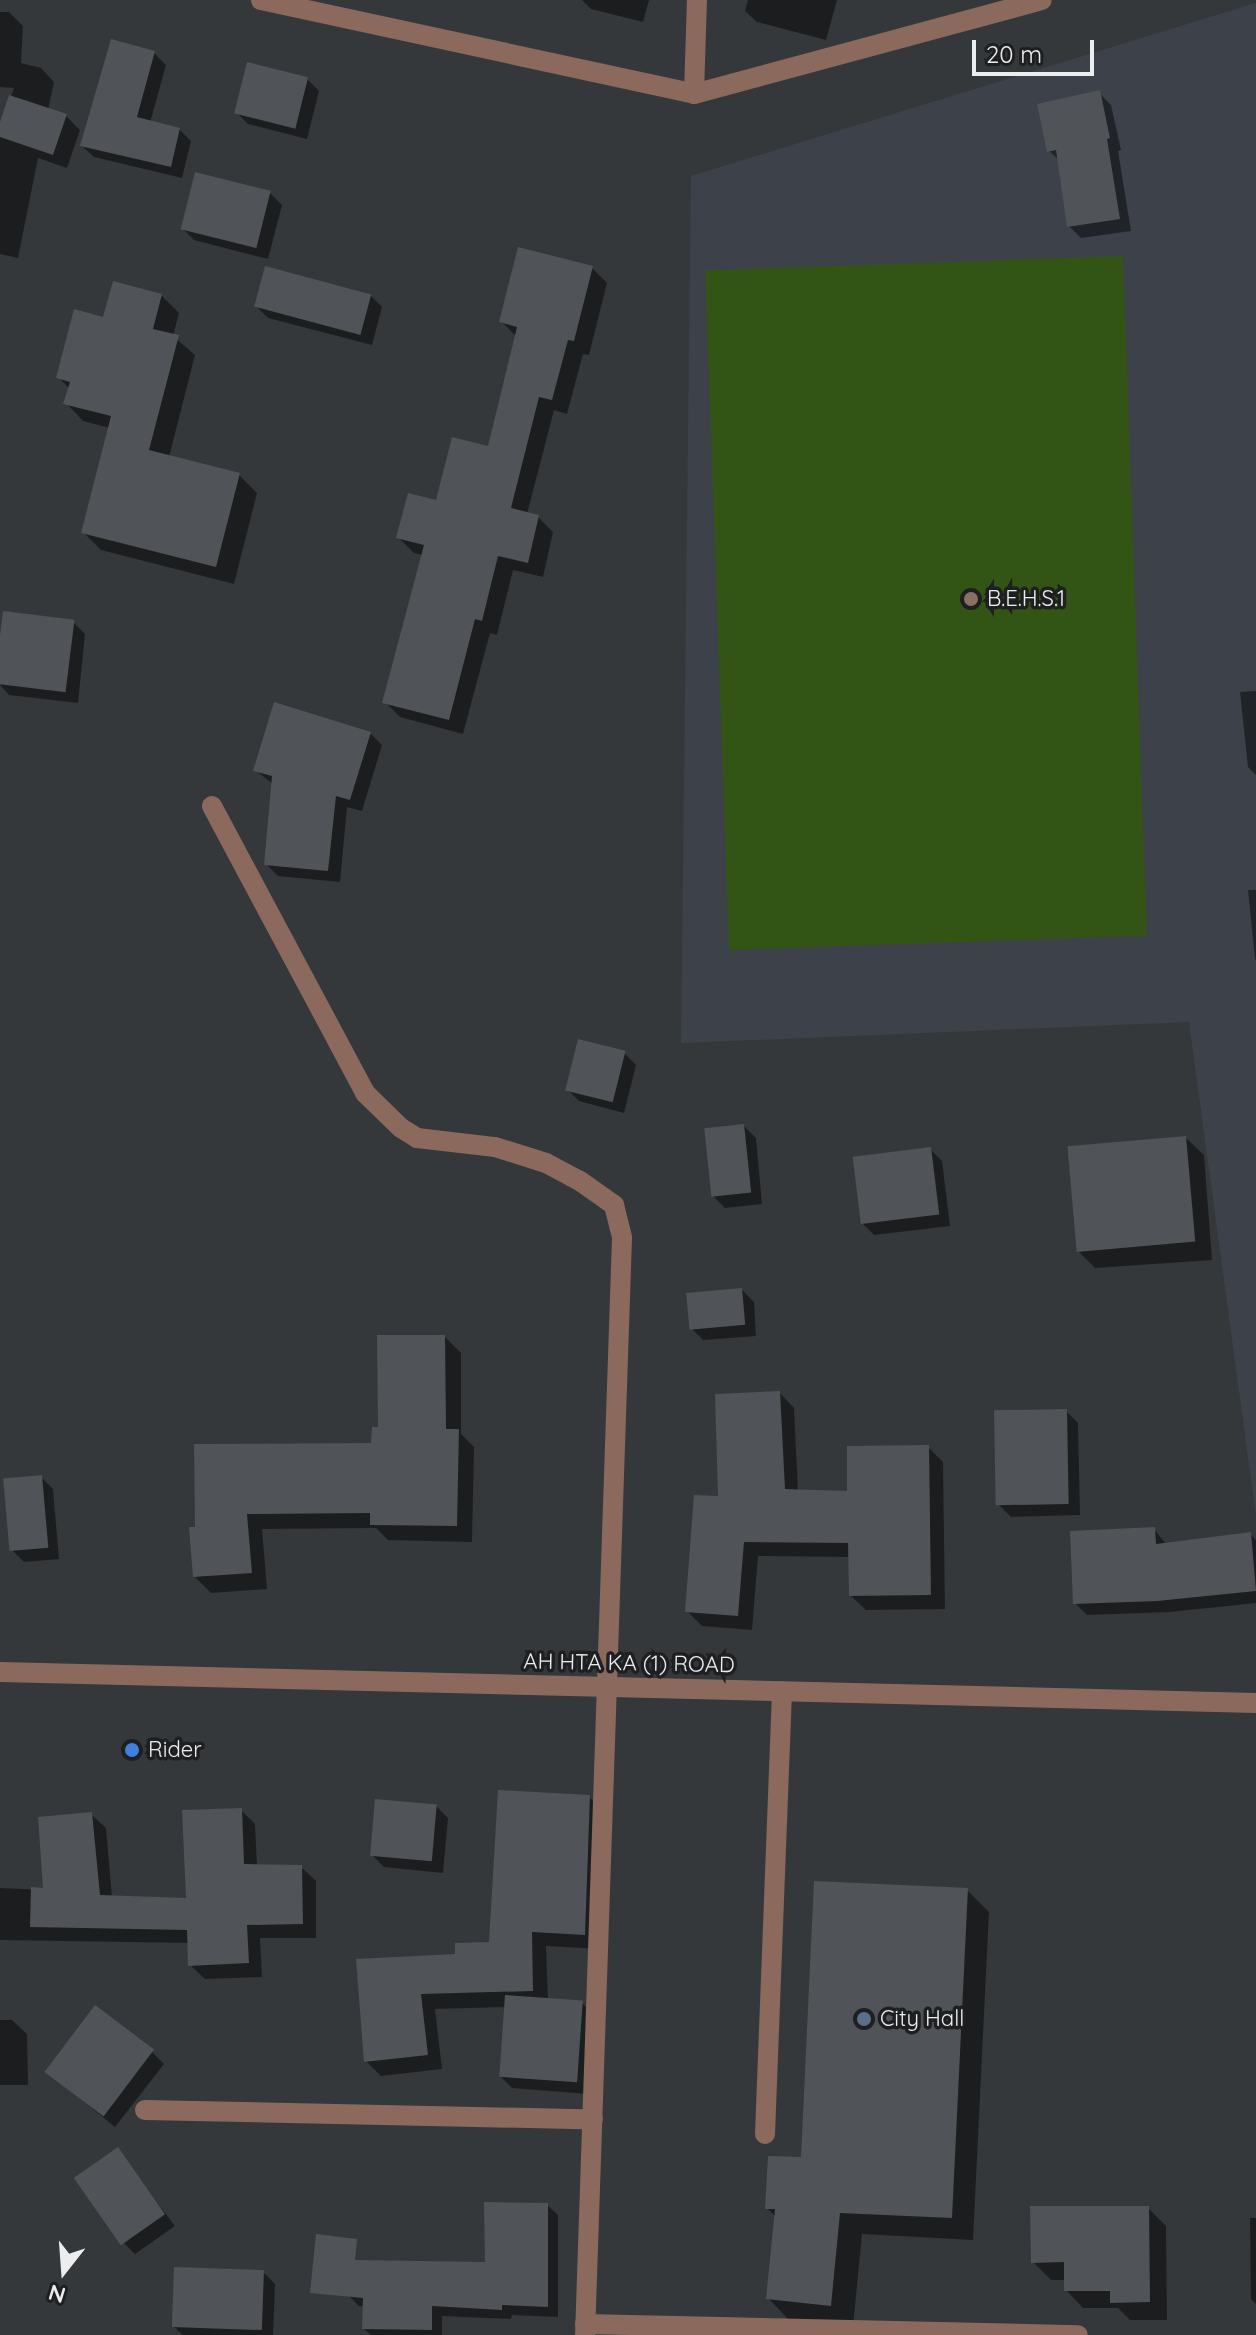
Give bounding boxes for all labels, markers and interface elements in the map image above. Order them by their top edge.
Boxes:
scale bar [976,24,1098,74]
text: 20 m [986,39,1042,69]
place label: B.E.H.S.1 [987,586,1065,612]
marker: B.E.H.S.1 [962,590,980,608]
street label: AH HTA KA (1) ROAD [523,1648,735,1678]
place label: Rider [148,1737,202,1763]
marker: Rider [123,1741,141,1759]
place label: City Hall [880,2006,964,2032]
marker: City Hall [855,2010,873,2028]
north arrow [24,2231,104,2311]
text: N [45,2278,69,2310]

